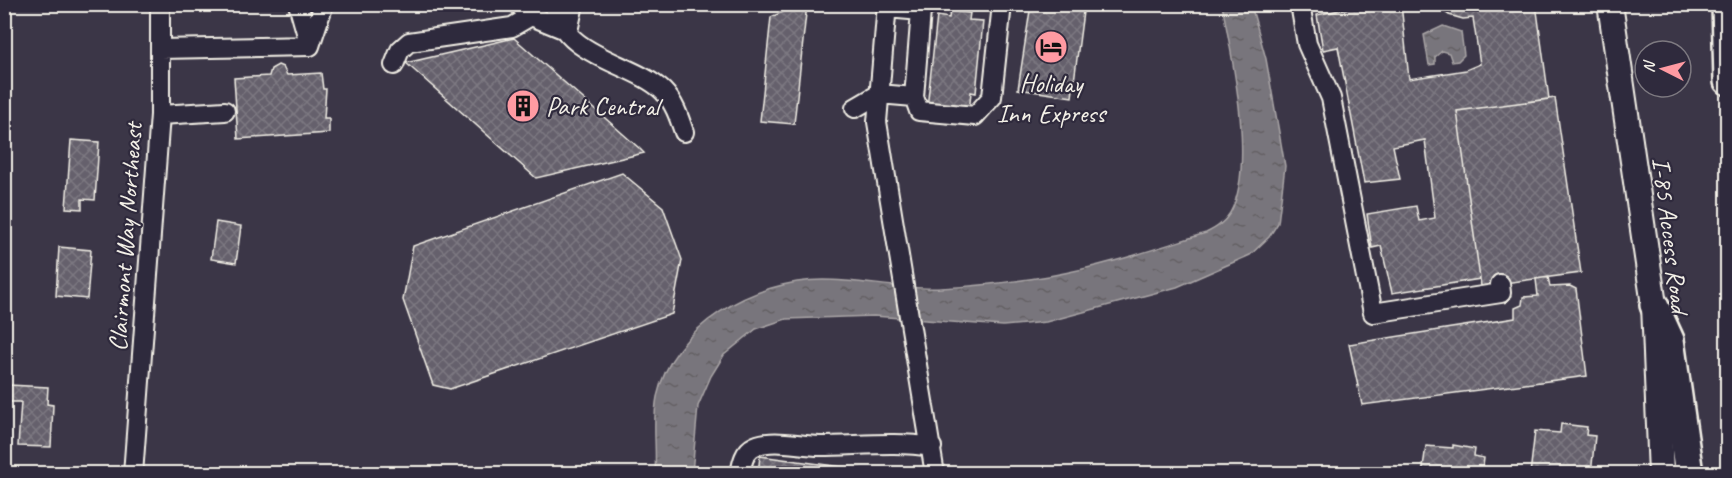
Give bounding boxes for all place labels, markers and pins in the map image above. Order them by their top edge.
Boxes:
hotel icon: Holiday Inn Express [1033,29,1069,65]
place label: Holiday Inn Express [997,67,1107,130]
building icon: Park Central [505,88,541,124]
place label: Park Central [546,90,664,123]

